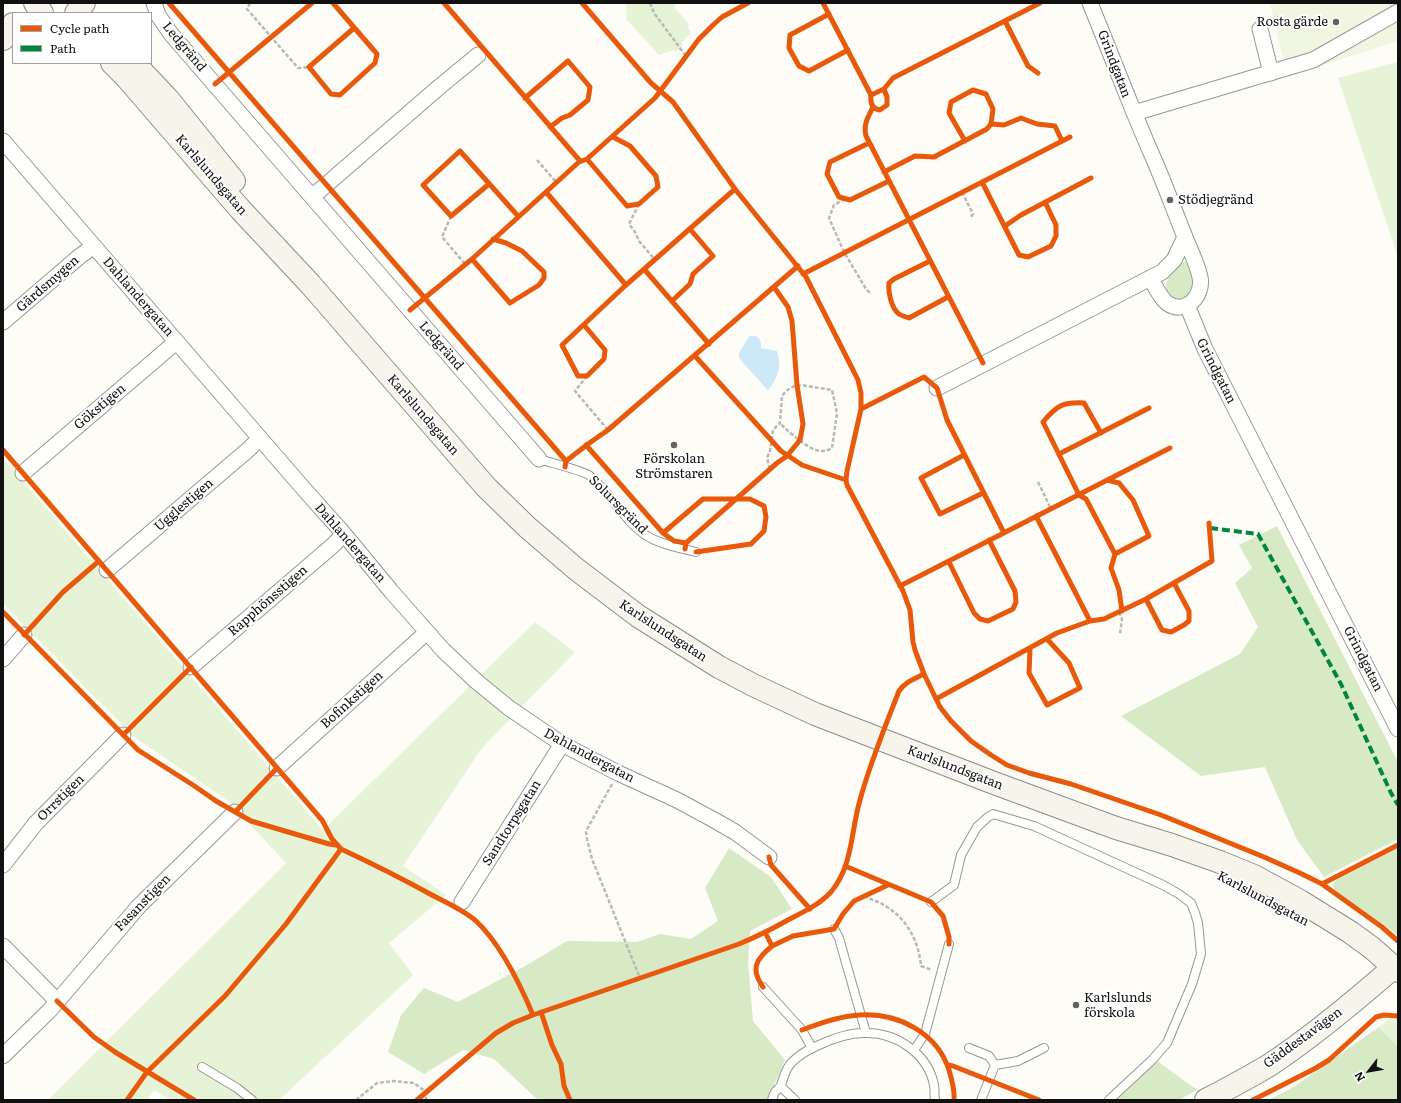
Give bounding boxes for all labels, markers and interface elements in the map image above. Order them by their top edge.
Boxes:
legend [12,12,152,64]
place label: Rosta gärde [1256,14,1328,30]
marker: Rosta gärde [1331,17,1341,27]
text: Cycle path [50,19,110,37]
street label: Ledgränd [159,19,209,75]
street label: Grindgatan [1094,28,1134,100]
text: Path [50,39,76,57]
street label: Karlslundsgatan [172,132,250,218]
place label: Stödjegränd [1178,192,1254,208]
marker: Stödjegränd [1165,195,1175,205]
street label: Gärdsmygen [14,253,82,315]
street label: Dahlandergatan [99,254,177,340]
street label: Ledgränd [416,318,466,374]
street label: Grindgatan [1193,336,1239,406]
street label: Karlslundsgatan [384,372,462,458]
street label: Gökstigen [71,381,129,433]
marker: Förskolan Strömstaren [669,440,679,450]
place label: Förskolan Strömstaren [635,451,713,482]
street label: Solursgränd [585,472,651,538]
street label: Ugglestigen [151,475,217,535]
street label: Dahlandergatan [311,500,389,586]
street label: Rapphönsstigen [225,562,311,640]
street label: Karlslundsgatan [616,597,710,665]
street label: Grindgatan [1340,624,1386,694]
street label: Bofinkstigen [318,668,386,732]
street label: Dahlandergatan [541,726,637,786]
street label: Karlslundsgatan [905,742,1005,794]
street label: Orrstigen [34,771,88,825]
street label: Sandtorpsgatan [479,777,545,869]
street label: Karlslundsgatan [1214,868,1312,930]
street label: Fasanstigen [112,871,174,935]
place label: Karlslunds förskola [1084,990,1151,1021]
marker: Karlslunds förskola [1071,1000,1081,1010]
street label: Gäddestavägen [1261,1004,1345,1072]
north arrow [1349,1051,1389,1091]
text: N [1349,1069,1368,1085]

